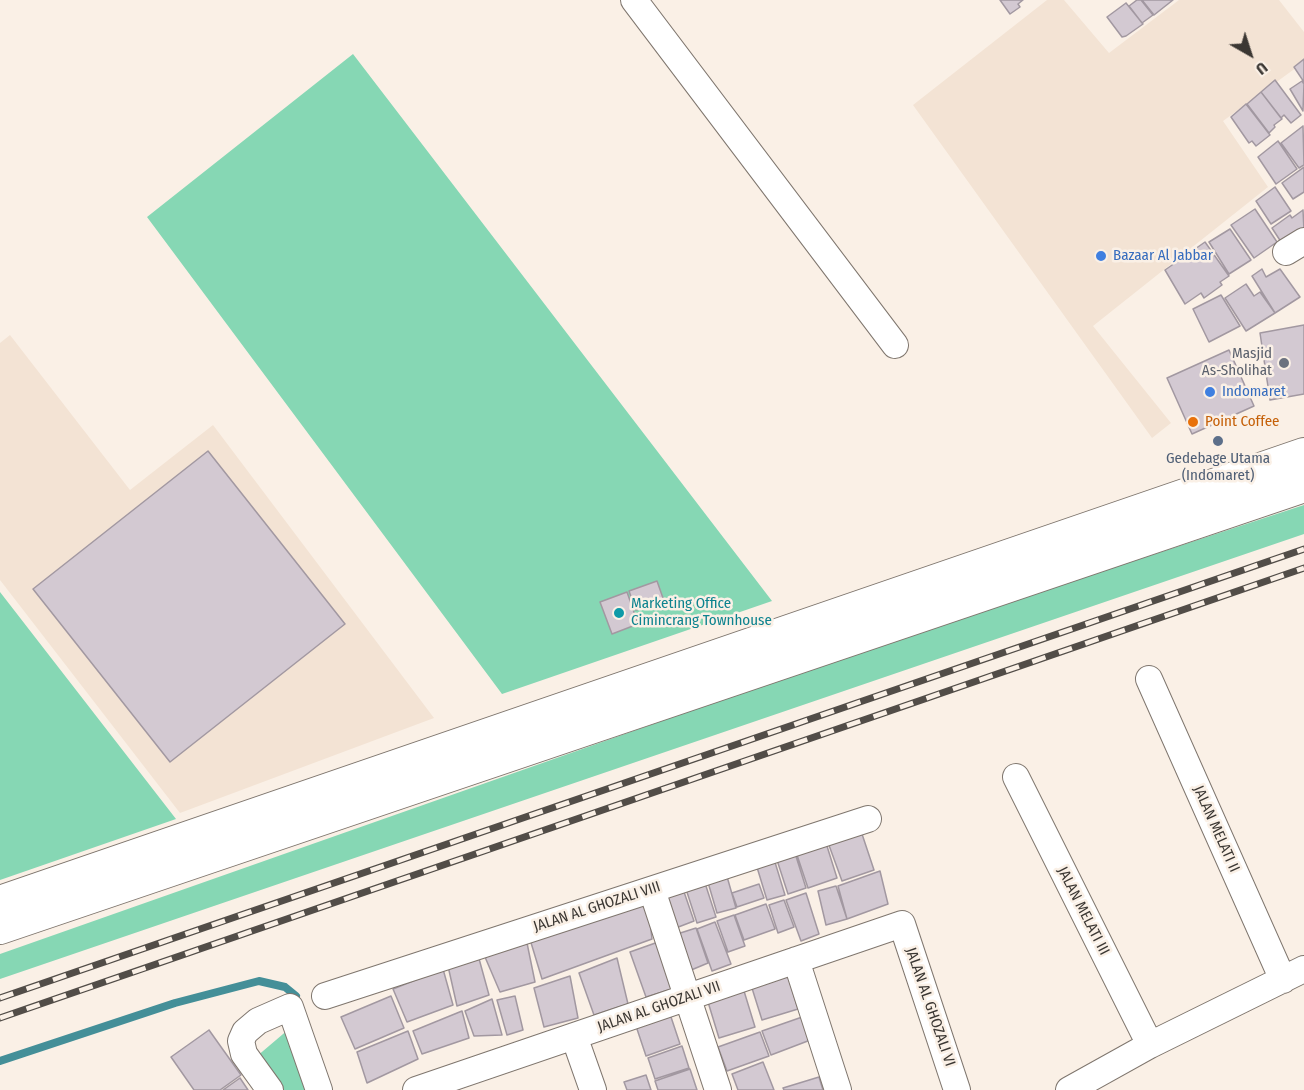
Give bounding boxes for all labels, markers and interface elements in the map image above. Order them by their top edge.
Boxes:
north arrow [1220,24,1280,84]
text: U [1252,58,1271,79]
place label: Bazaar Al Jabbar [1113,247,1213,265]
marker: Bazaar Al Jabbar [1094,249,1108,263]
place label: Masjid As-Sholihat [1202,345,1272,380]
marker: Masjid As-Sholihat [1277,356,1291,370]
place label: Indomaret [1222,383,1286,401]
marker: Indomaret [1203,385,1217,399]
place label: Point Coffee [1205,413,1279,431]
marker: Point Coffee [1186,415,1200,429]
marker: Gedebage Utama (Indomaret) [1211,434,1225,448]
place label: Gedebage Utama (Indomaret) [1166,450,1270,485]
place label: Marketing Office Cimincrang Townhouse [631,595,772,630]
marker: Marketing Office Cimincrang Townhouse [612,606,626,620]
street label: JALAN MELATI II [1189,783,1243,875]
street label: JALAN MELATI III [1053,864,1113,958]
street label: JALAN AL GHOZALI VIII [531,878,663,936]
street label: JALAN AL GHOZALI VI [901,945,959,1069]
street label: JALAN AL GHOZALI VII [595,978,723,1036]

